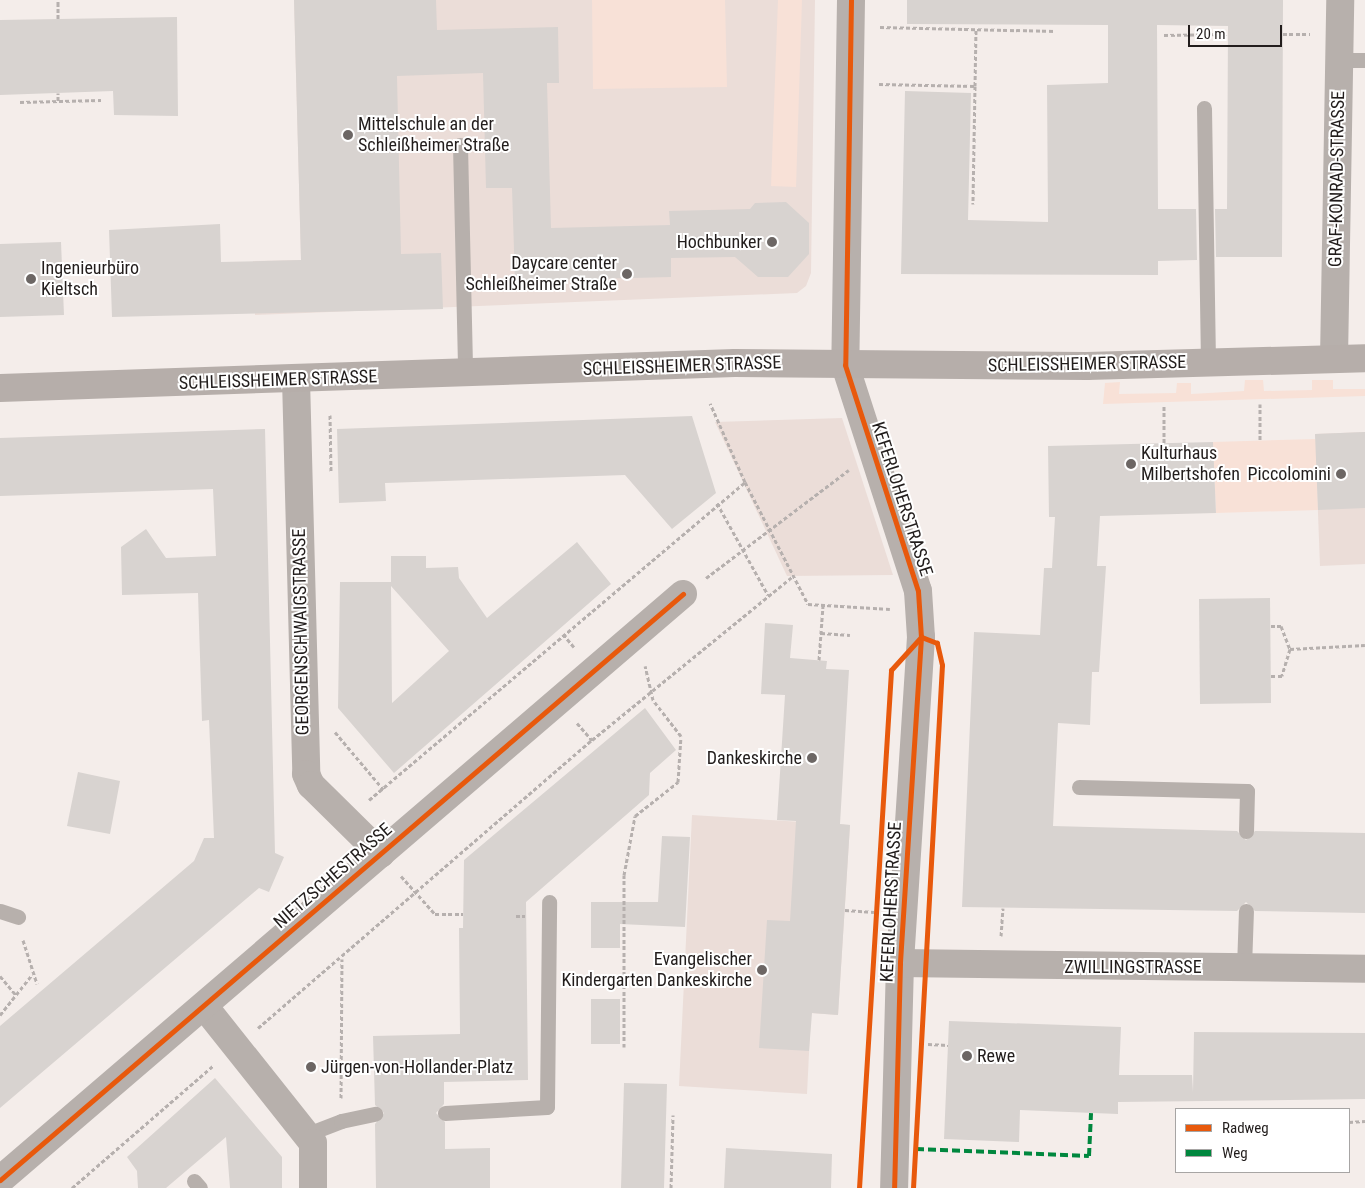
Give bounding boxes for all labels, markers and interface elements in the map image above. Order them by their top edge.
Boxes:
scale bar [1190,15,1284,47]
text: 20 m [1196,25,1226,43]
street label: GRAF-KONRAD-STRASSE [1325,91,1349,267]
place label: Mittelschule an der Schleißheimer Straße [358,114,510,156]
marker: Mittelschule an der Schleißheimer Straße [342,129,354,141]
place label: Hochbunker [677,231,762,253]
marker: Hochbunker [766,236,778,248]
place label: Daycare center Schleißheimer Straße [465,253,617,296]
place label: Ingenieurbüro Kieltsch [41,258,139,300]
marker: Daycare center Schleißheimer Straße [621,268,633,280]
marker: Ingenieurbüro Kieltsch [25,273,37,285]
street label: SCHLEISSHEIMER STRASSE [988,351,1186,377]
street label: SCHLEISSHEIMER STRASSE [582,352,782,380]
street label: SCHLEISSHEIMER STRASSE [178,366,378,394]
street label: KEFERLOHERSTRASSE [867,419,937,579]
place label: Kulturhaus Milbertshofen [1141,443,1240,486]
marker: Kulturhaus Milbertshofen [1125,458,1137,470]
place label: Piccolomini [1248,463,1331,485]
marker: Piccolomini [1335,468,1347,480]
street label: GEORGENSCHWAIGSTRASSE [288,529,314,735]
place label: Dankeskirche [707,747,802,769]
marker: Dankeskirche [806,752,818,764]
street label: NIETZSCHESTRASSE [270,819,396,933]
street label: KEFERLOHERSTRASSE [876,821,906,983]
place label: Evangelischer Kindergarten Dankeskirche [561,949,752,992]
street label: ZWILLINGSTRASSE [1064,956,1202,978]
marker: Evangelischer Kindergarten Dankeskirche [756,964,768,976]
place label: Rewe [977,1045,1015,1067]
marker: Rewe [961,1050,973,1062]
place label: Jürgen-von-Hollander-Platz [321,1056,513,1078]
marker: Jürgen-von-Hollander-Platz [305,1061,317,1073]
legend [1175,1108,1350,1173]
text: Radweg [1222,1119,1269,1137]
text: Weg [1222,1144,1248,1162]

